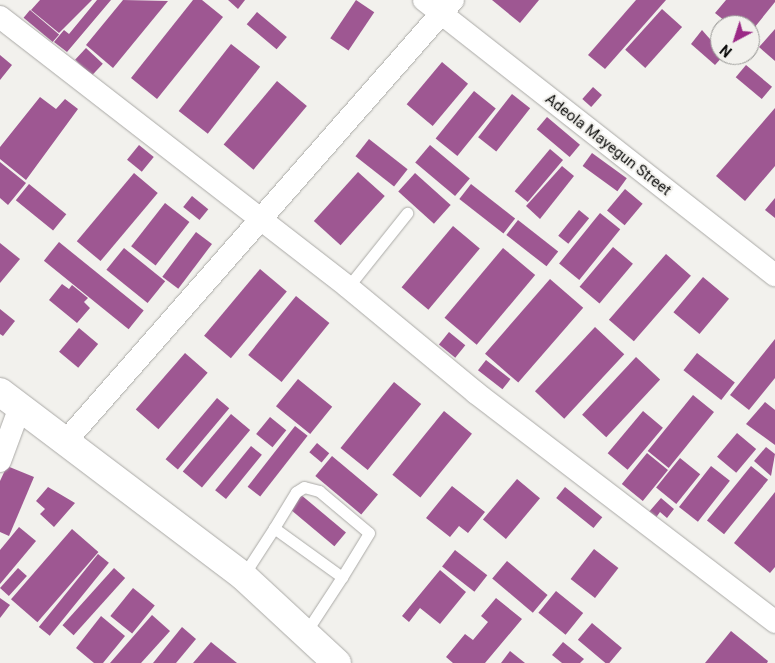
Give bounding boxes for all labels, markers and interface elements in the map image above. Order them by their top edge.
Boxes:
north arrow [710,15,760,65]
text: N [717,41,735,60]
street label: Adeola Mayegun Street [542,90,674,200]

